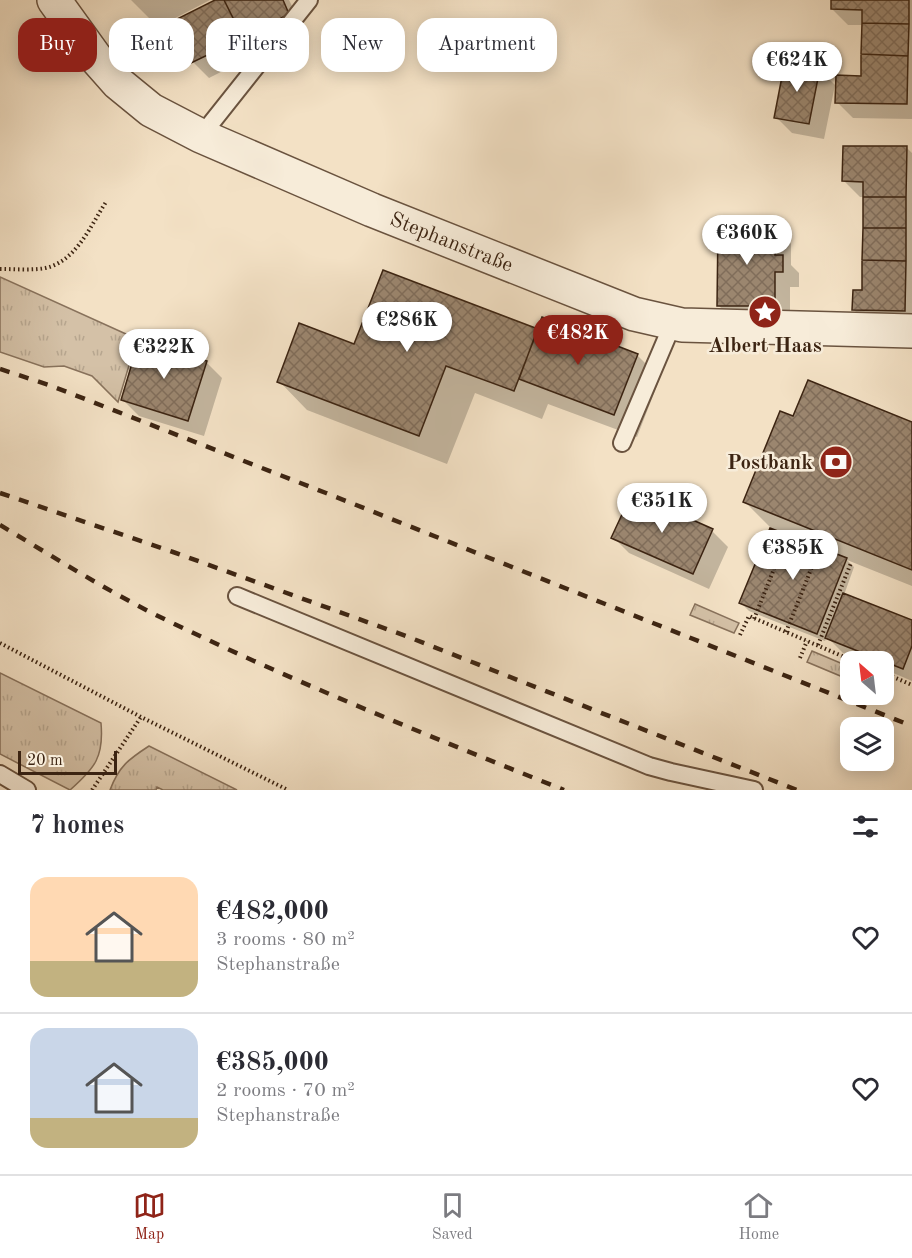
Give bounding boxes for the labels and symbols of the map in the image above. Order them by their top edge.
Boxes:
pin: €624K [755,42,839,93]
street label: Stephanstraße [387,209,516,277]
pin: €360K [705,215,789,266]
place icon: Albert Haas [747,294,783,330]
pin: €286K [365,302,449,353]
pin: €482K [536,315,620,366]
pin: €322K [122,329,206,380]
place label: Albert Haas [708,336,822,357]
bank icon: Postbank [818,444,854,480]
place label: Postbank [727,453,813,474]
pin: €351K [620,483,704,534]
pin: €385K [751,530,835,581]
north arrow [840,651,894,705]
scale bar [18,748,117,776]

